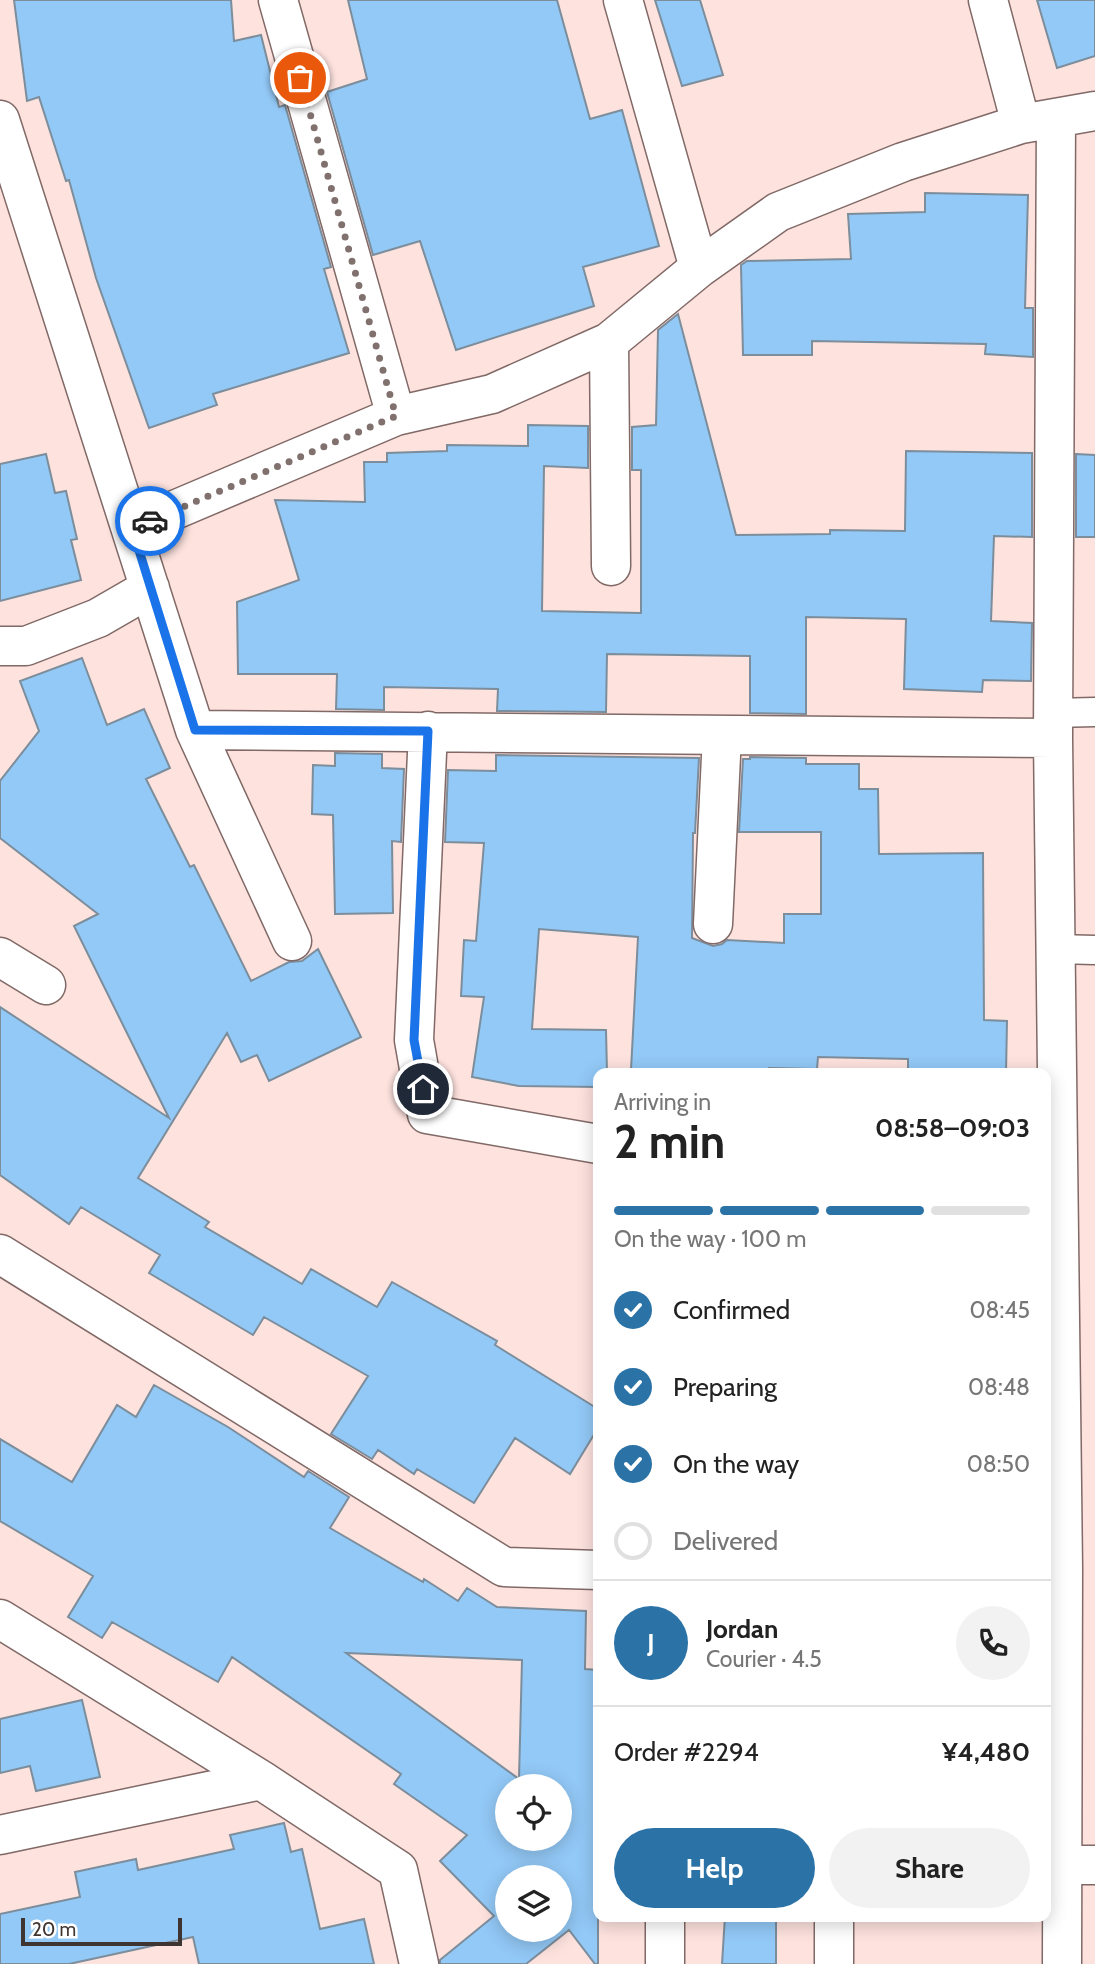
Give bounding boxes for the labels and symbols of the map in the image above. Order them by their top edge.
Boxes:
pin [270,48,330,108]
courier [115,486,185,556]
pin [393,1059,453,1119]
scale bar [21,1915,182,1947]

